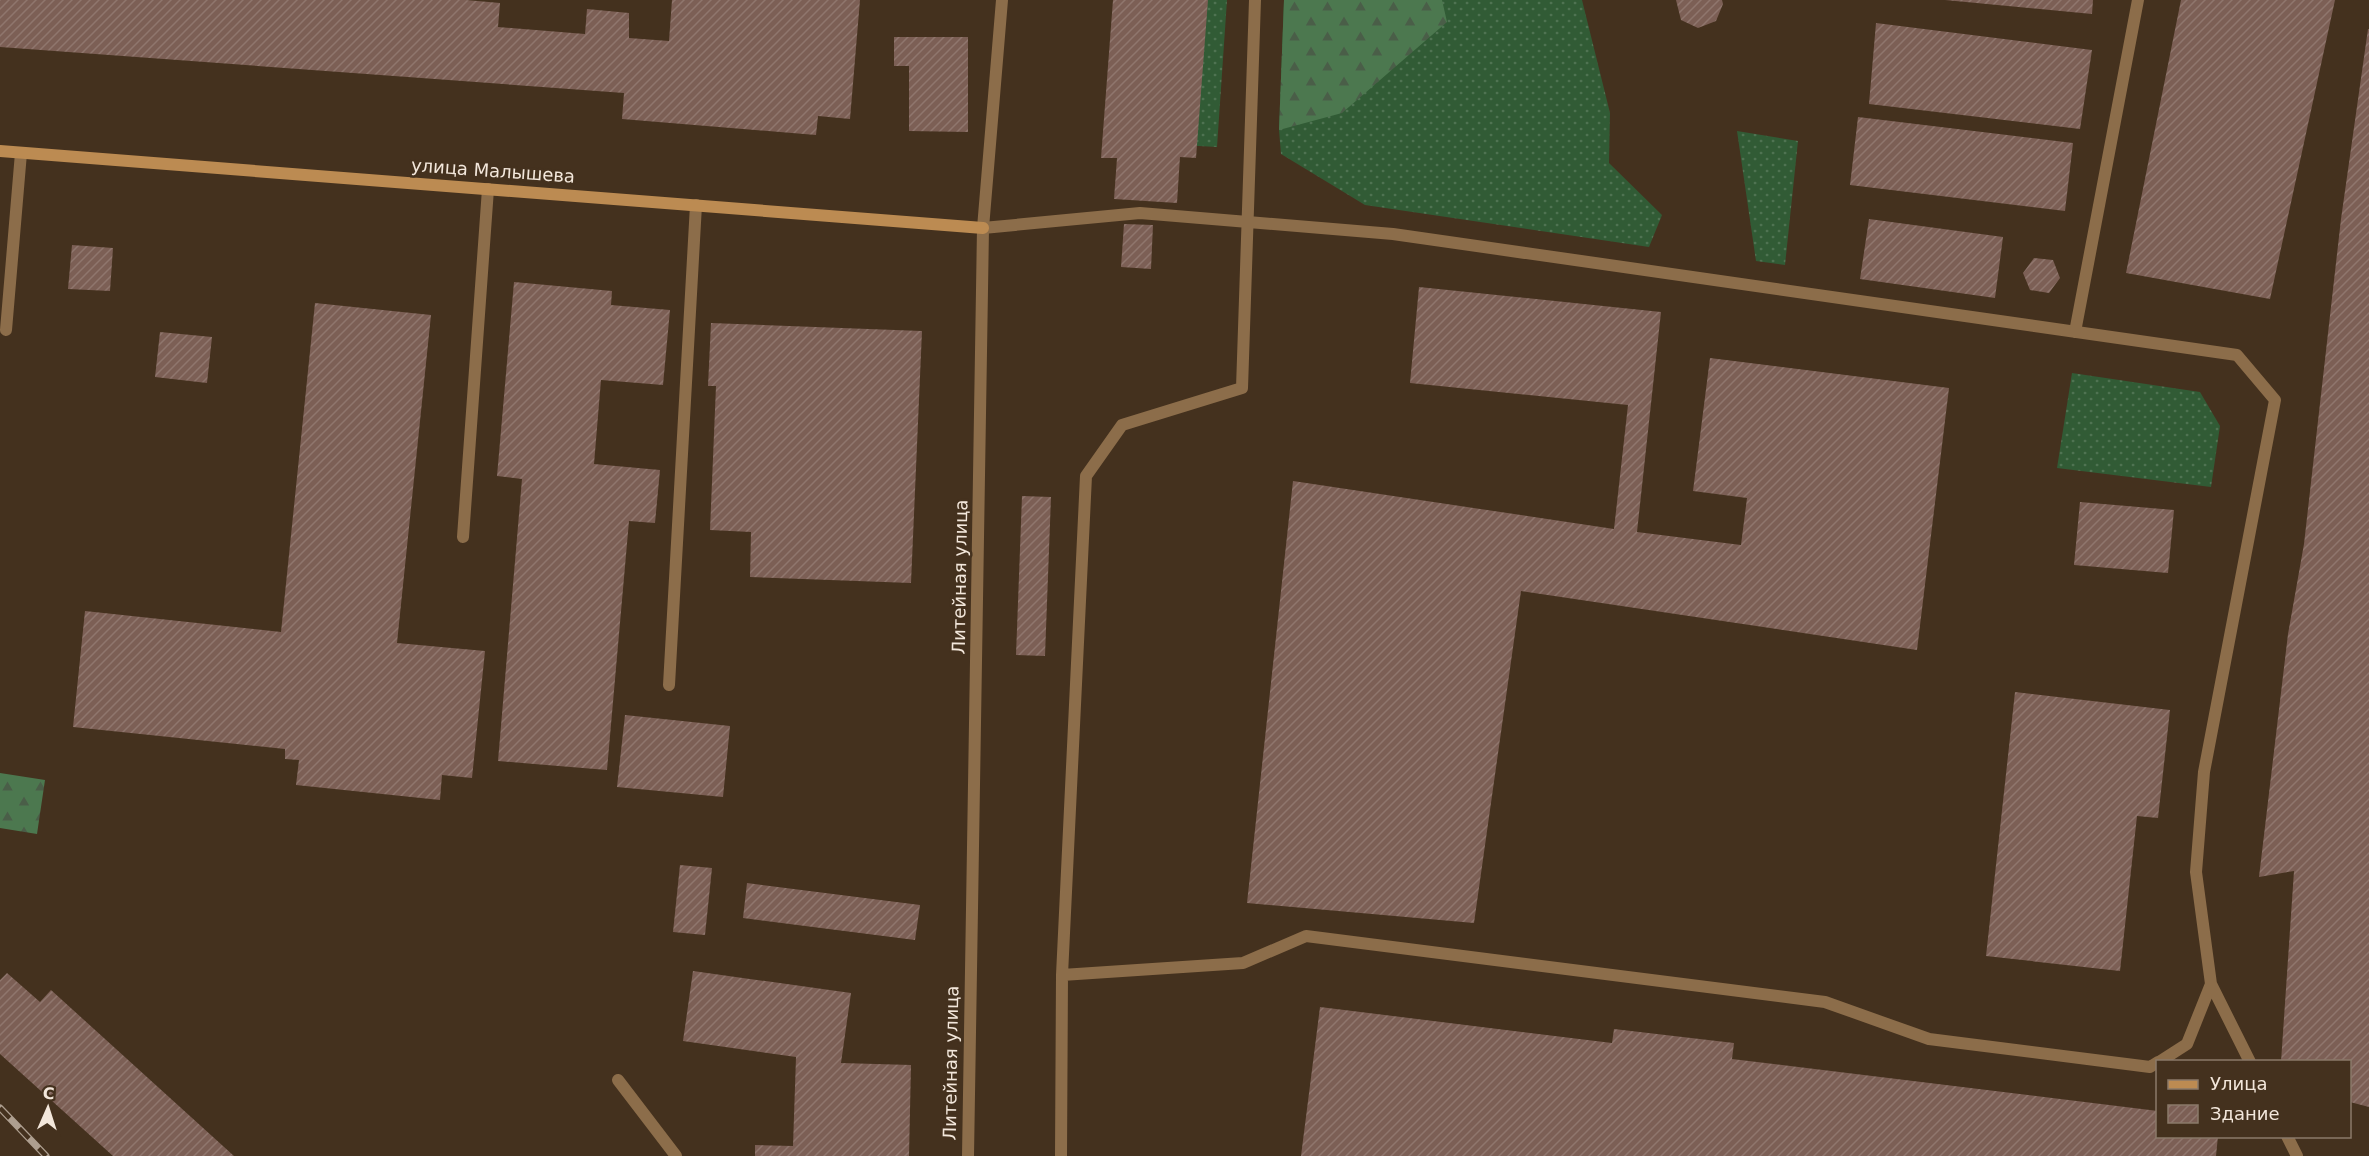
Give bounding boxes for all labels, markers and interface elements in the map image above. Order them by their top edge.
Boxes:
street label: улица Малышева [410,154,576,187]
street label: Литейная улица [948,499,971,655]
street label: Литейная улица [939,985,962,1141]
legend [2156,1060,2351,1138]
text: Улица [2210,1073,2267,1094]
north arrow [18,1078,78,1138]
text: С [42,1084,55,1103]
text: Здание [2210,1103,2280,1124]

